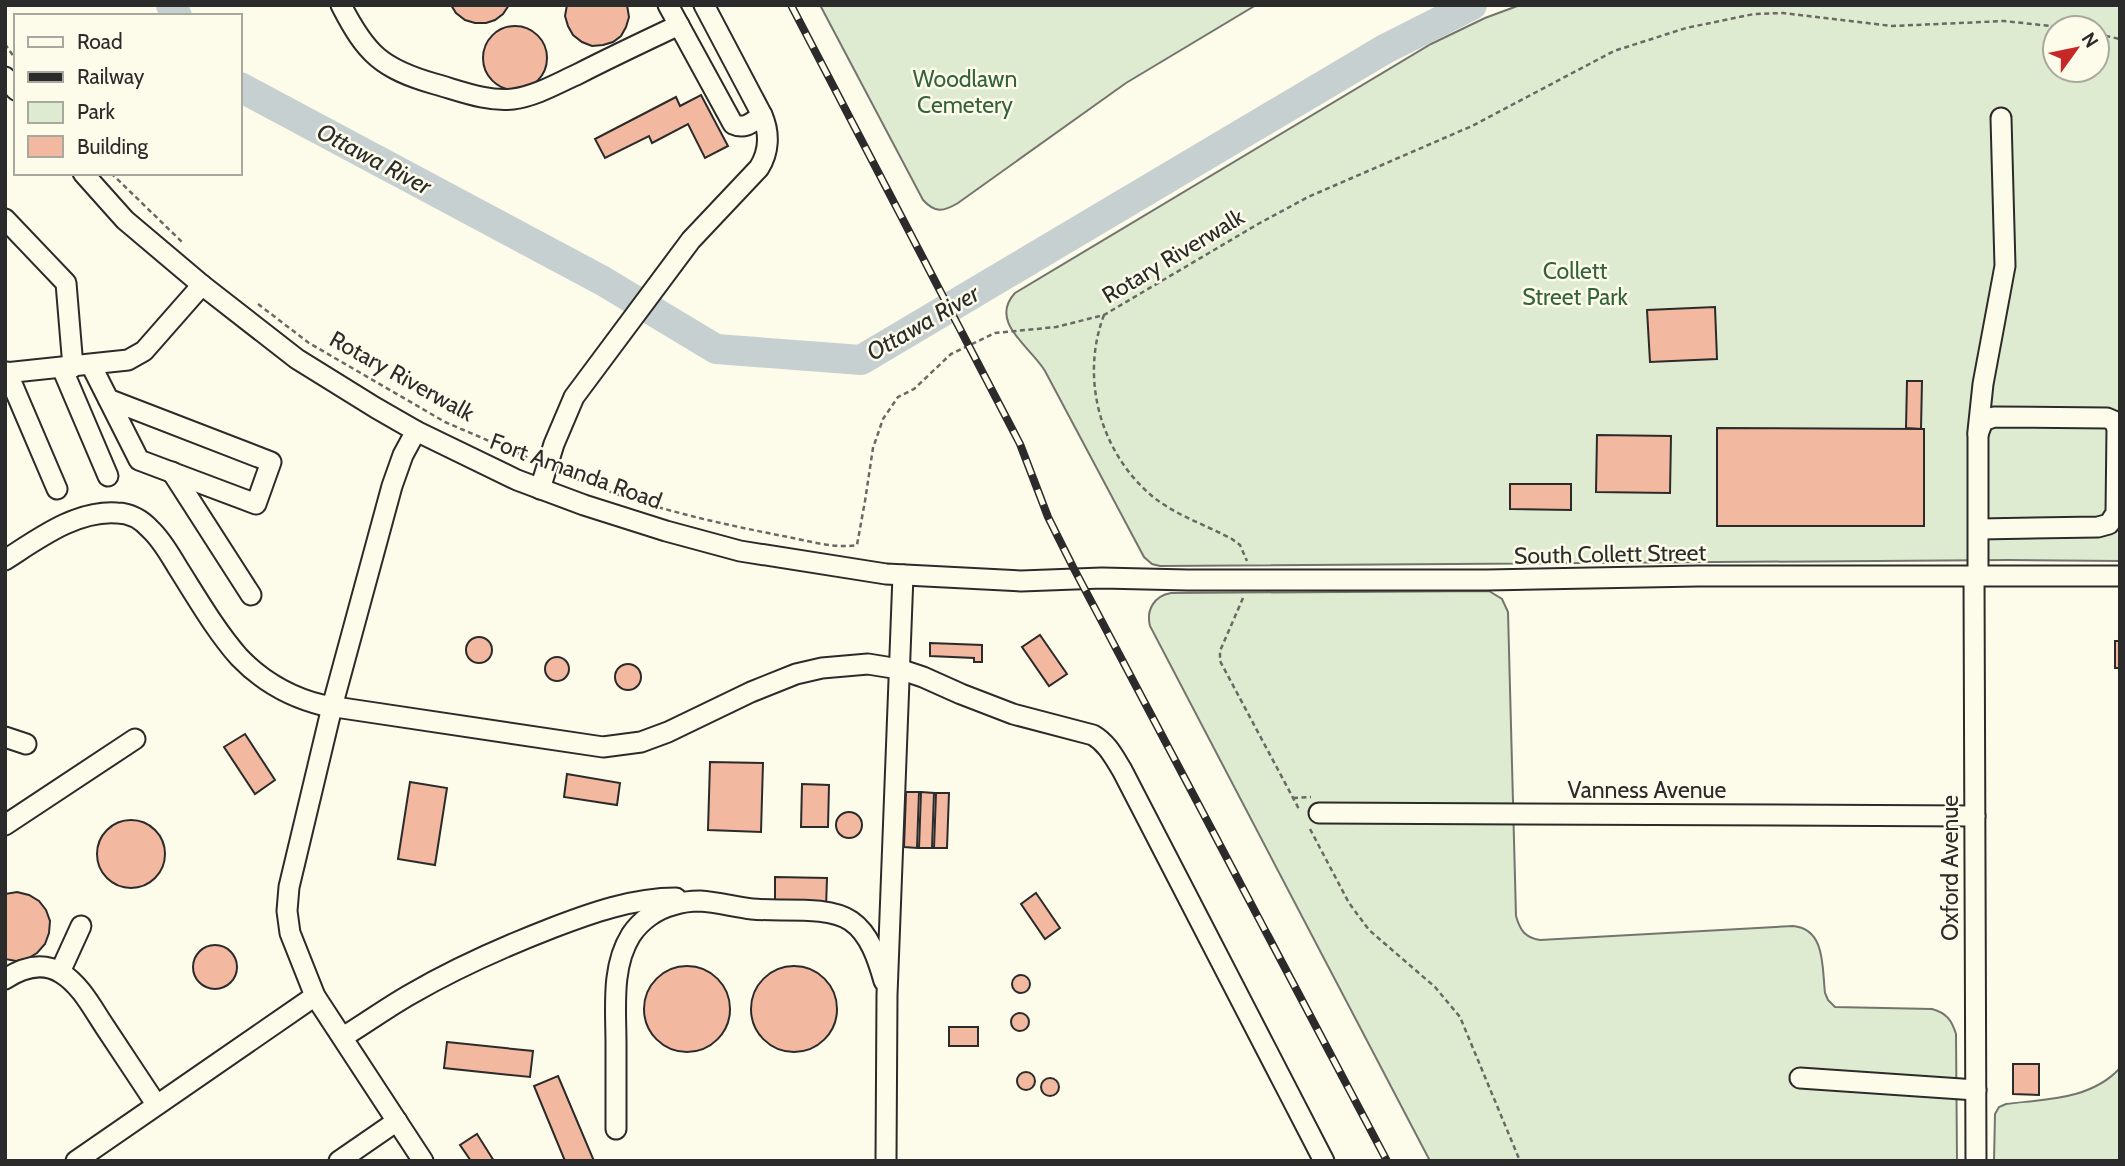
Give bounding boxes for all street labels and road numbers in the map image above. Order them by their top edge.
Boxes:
street label: Rotary Riverwalk [1097,202,1250,309]
street label: Rotary Riverwalk [325,325,480,428]
street label: Fort Amanda Road [486,427,666,515]
street label: South Collett Street [1514,538,1707,570]
street label: Vanness Avenue [1568,776,1727,804]
street label: Oxford Avenue [1936,795,1964,941]

